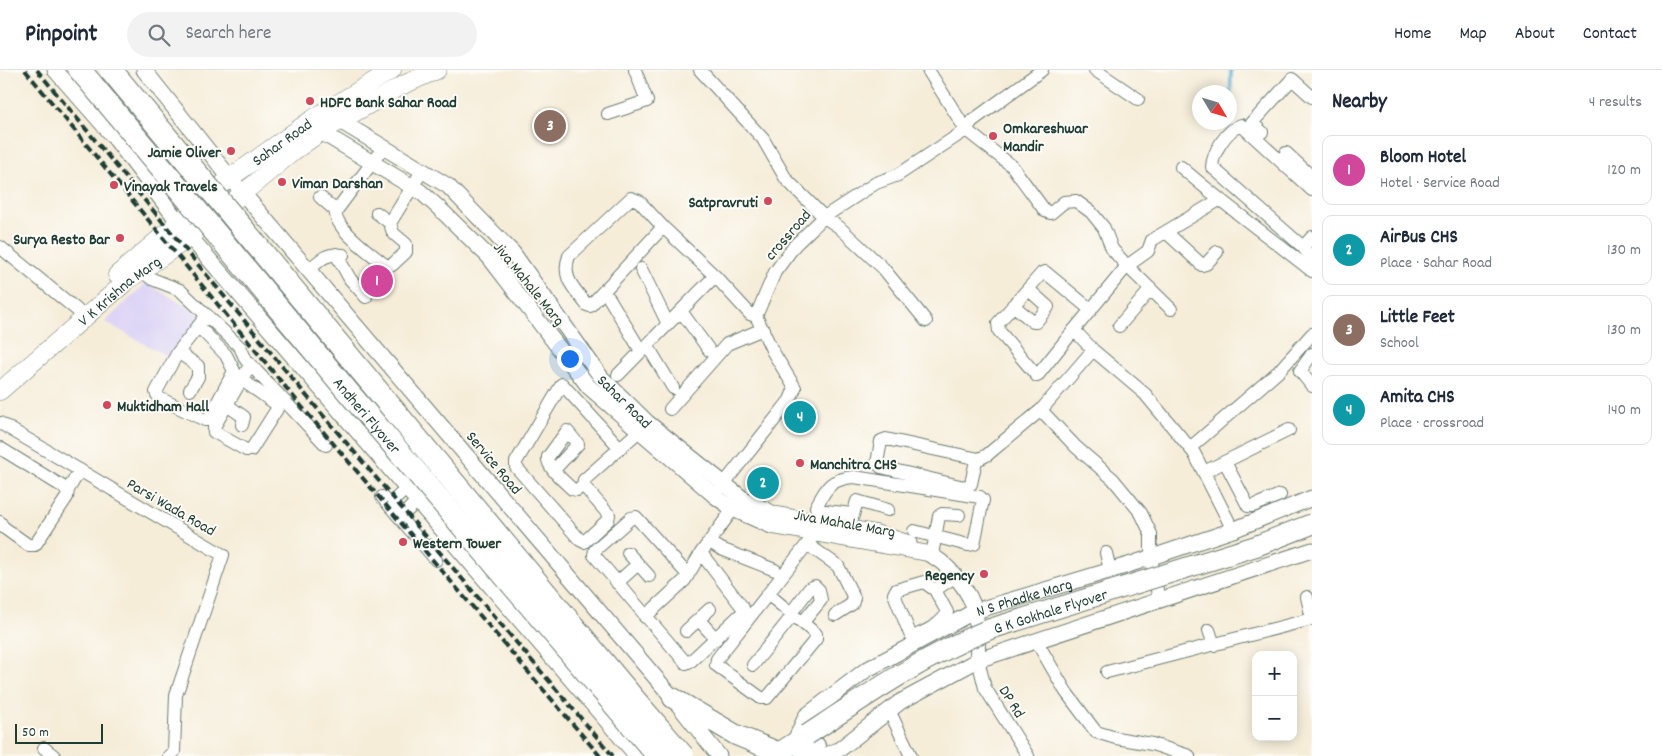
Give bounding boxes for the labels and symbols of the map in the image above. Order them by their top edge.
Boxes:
north arrow [1192,85,1237,130]
place label: HDFC Bank Sahar Road [320,92,457,115]
marker: HDFC Bank Sahar Road [304,95,316,107]
pin: 3 [534,107,566,145]
street label: Sahar Road [248,114,317,173]
place label: Omkareshwar Mandir [1003,118,1089,159]
marker: Omkareshwar Mandir [987,130,999,142]
place label: Jamie Oliver [147,142,222,165]
marker: Jamie Oliver [225,145,237,157]
place label: Viman Darshan [292,173,383,196]
place label: Vinayak Travels [124,176,218,199]
marker: Viman Darshan [276,176,288,188]
marker: Vinayak Travels [108,179,120,191]
place label: Satpravruti [688,192,758,215]
marker: Satpravruti [762,195,774,207]
street label: crossroad [760,205,818,266]
place label: Surya Resto Bar [13,229,111,252]
marker: Surya Resto Bar [114,232,126,244]
street label: Jiva Mahale Marg [487,237,569,332]
street label: V K Krishna Marg [74,251,167,333]
pin: 1 [361,262,393,300]
your location [557,346,583,372]
street label: Sahar Road [591,370,656,435]
street label: Andheri Flyover [326,373,405,460]
place label: Muktidham Hall [117,396,209,419]
pin: 4 [784,398,816,436]
marker: Muktidham Hall [101,399,113,411]
street label: Service Road [460,427,527,500]
place label: Manchitra CHS [810,454,897,477]
marker: Manchitra CHS [794,457,806,469]
pin: 2 [747,464,779,502]
street label: Parsi Wada Road [122,473,220,543]
street label: Jiva Mahale Marg [792,504,897,545]
place label: Western Tower [413,533,502,556]
marker: Western Tower [397,536,409,548]
place label: Regency [925,565,976,588]
marker: Regency [978,568,990,580]
street label: N S Phadke Marg [974,574,1075,624]
street label: G K Gokhale Flyover [991,584,1111,641]
street label: DP Rd [992,682,1030,723]
scale bar [15,721,102,744]

